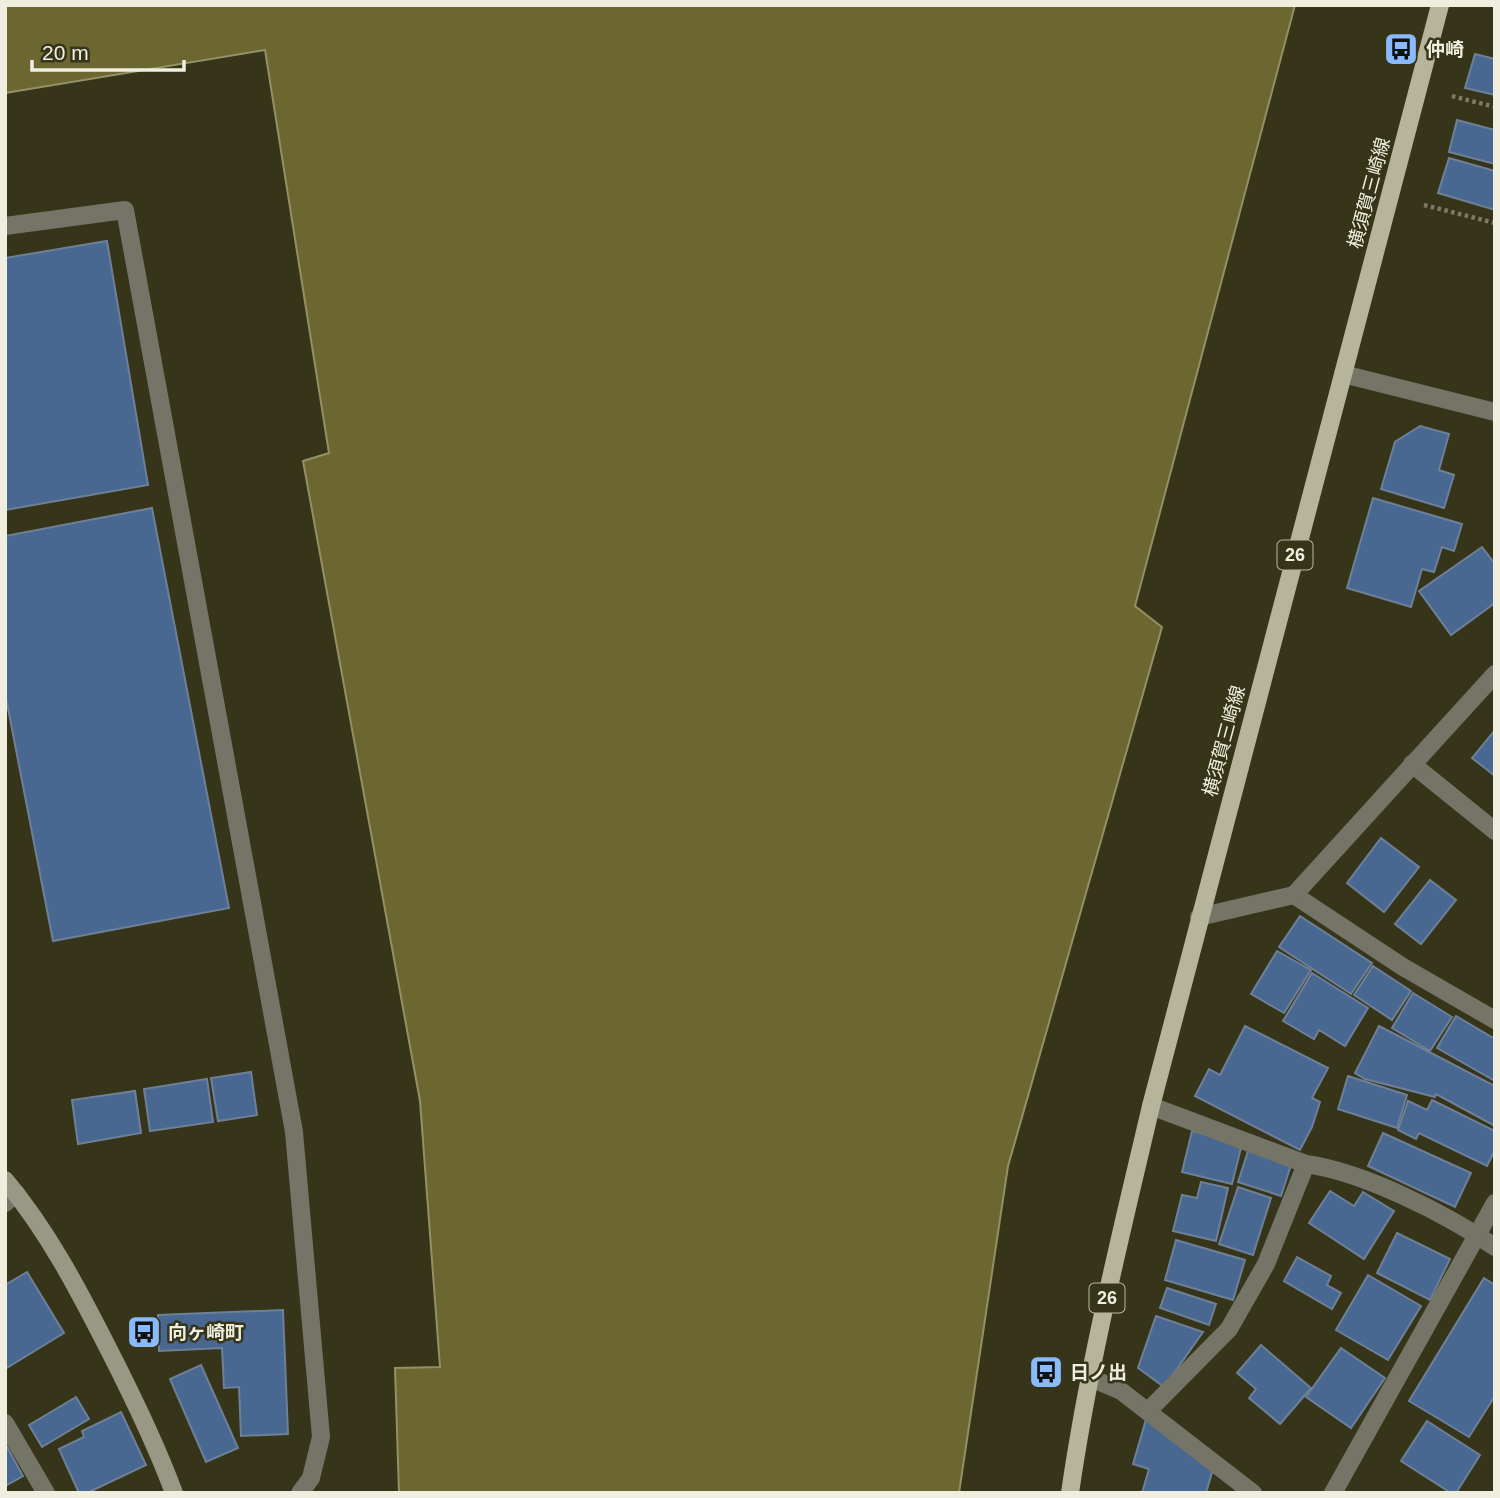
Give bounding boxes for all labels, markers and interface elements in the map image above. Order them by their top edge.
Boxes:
scale bar [32,28,184,72]
bus stop icon: 仲崎 [1382,30,1420,68]
place label: 仲崎 [1426,39,1464,60]
text: 20 m [42,41,89,64]
street label: 横須賀三崎線 [1344,135,1394,251]
road number: 26 [1278,540,1312,570]
street label: 横須賀三崎線 [1199,683,1249,799]
road number: 26 [1090,1283,1124,1312]
bus stop icon: 向ヶ崎町 [125,1313,163,1351]
place label: 向ヶ崎町 [168,1322,244,1343]
bus stop icon: 日ノ出 [1027,1353,1065,1391]
place label: 日ノ出 [1070,1362,1127,1383]

